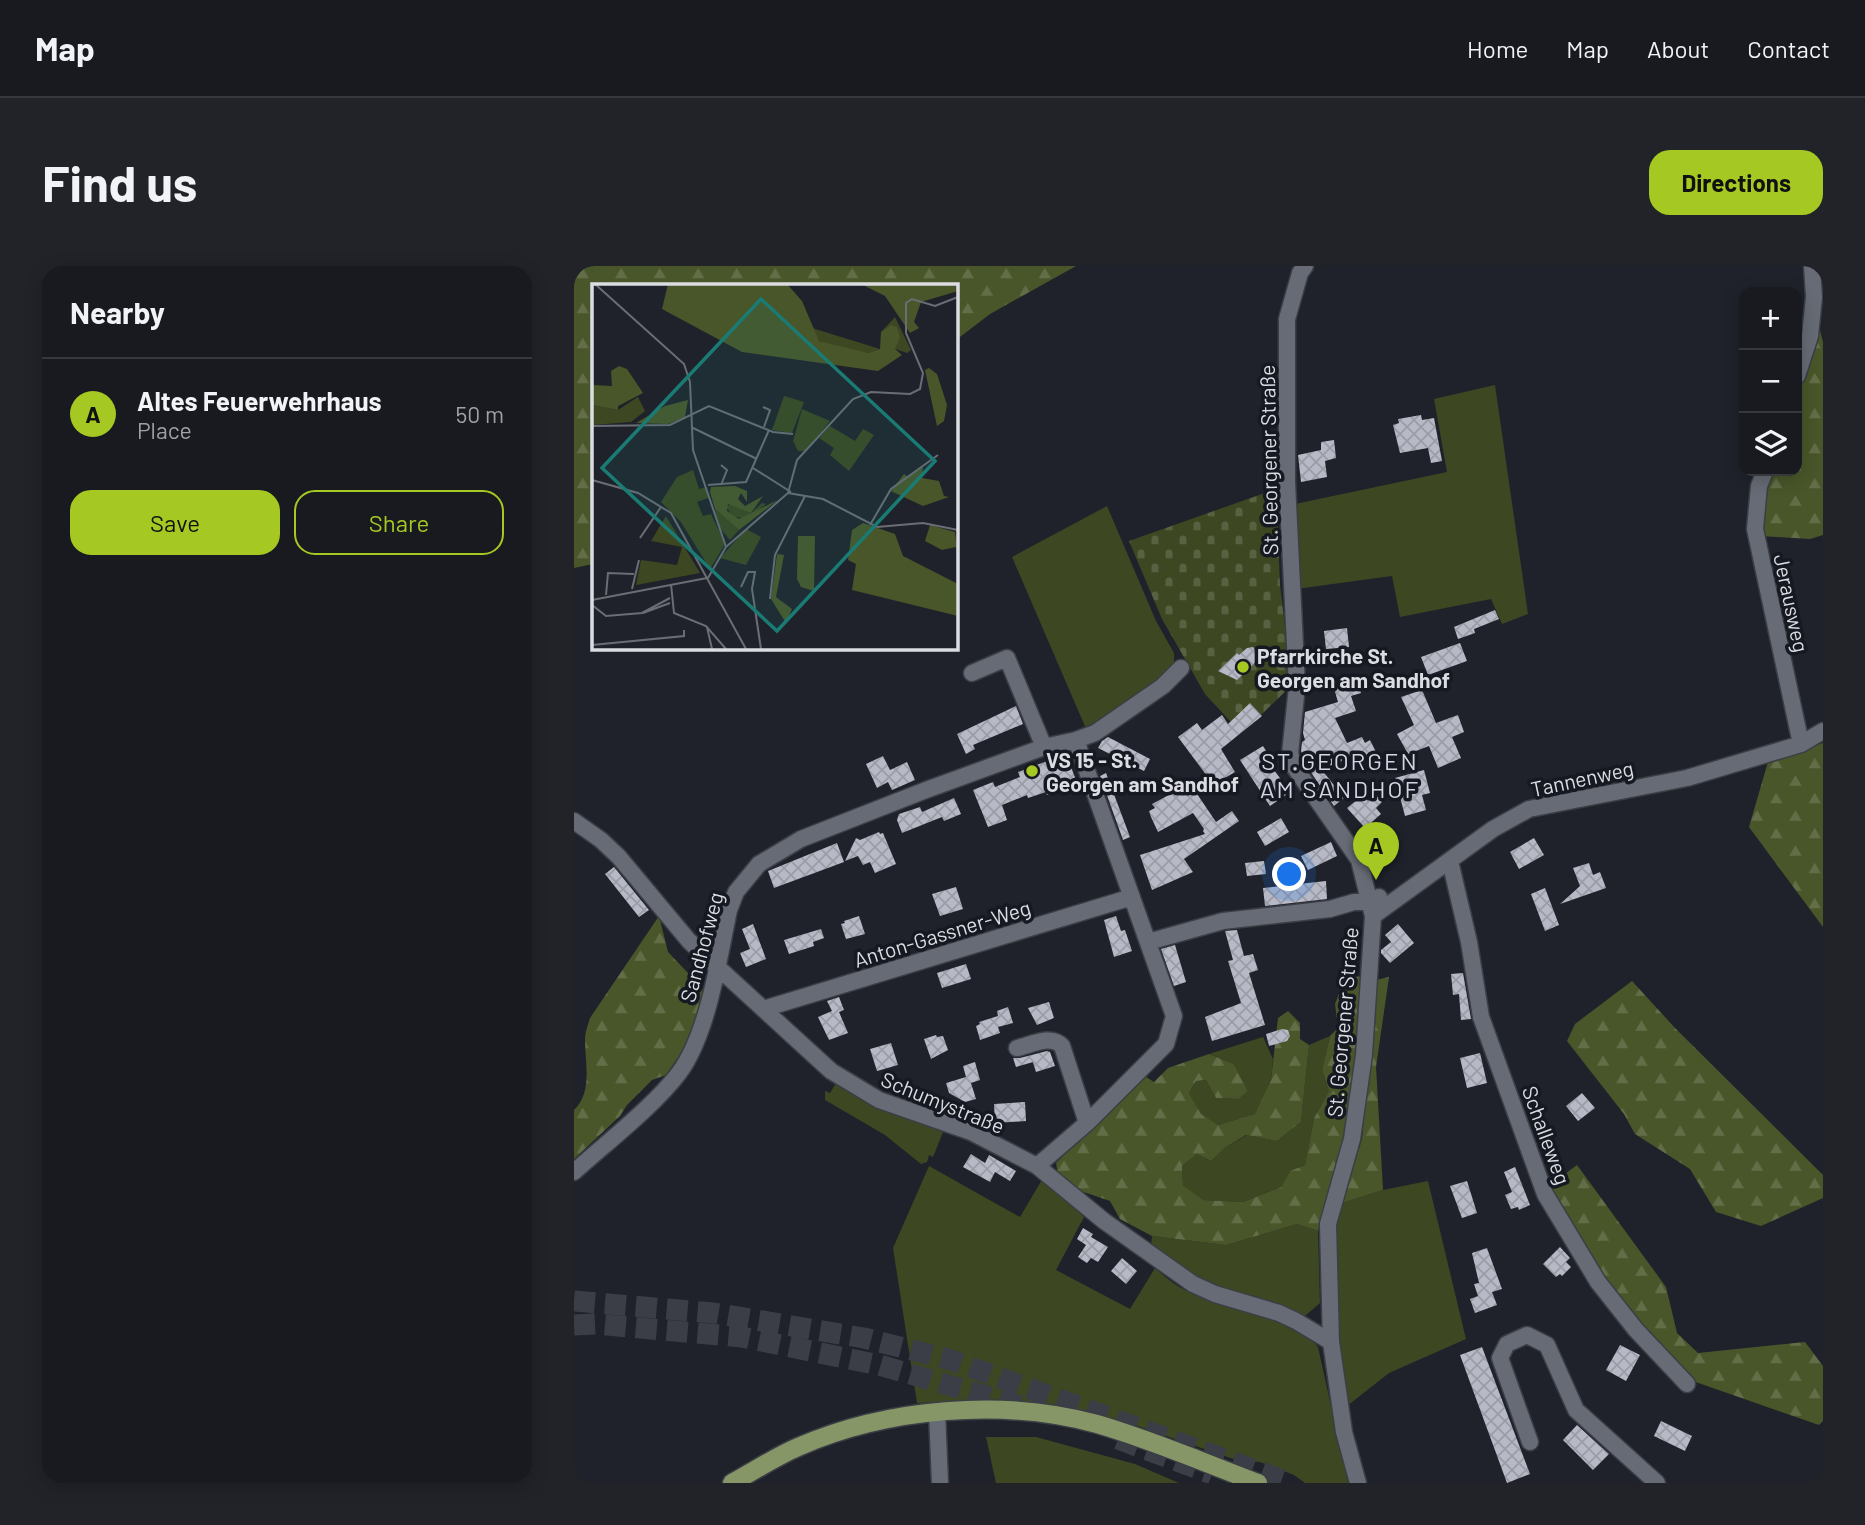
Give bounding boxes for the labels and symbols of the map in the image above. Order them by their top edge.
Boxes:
inset map [592,284,957,649]
street label: St. Georgener Straße [1254,364,1282,556]
street label: Jerausweg [1769,552,1815,654]
place label: Pfarrkirche St. Georgen am Sandhof [1257,643,1450,692]
marker: Pfarrkirche St. Georgen am Sandhof [1235,659,1251,675]
district label: ST.GEORGEN AM SANDHOF [1260,746,1420,803]
place label: VS 15 - St. Georgen am Sandhof [1046,747,1239,796]
street label: Tannenweg [1528,755,1636,801]
marker: VS 15 - St. Georgen am Sandhof [1024,763,1040,779]
pin: A [1353,822,1399,880]
your location [1272,857,1306,891]
street label: Sandhofweg [674,889,728,1005]
street label: Anton-Gassner-Weg [851,894,1033,972]
street label: St. Georgener Straße [1321,926,1363,1118]
street label: Schumystraße [878,1066,1008,1138]
street label: Schalleweg [1518,1082,1576,1188]

